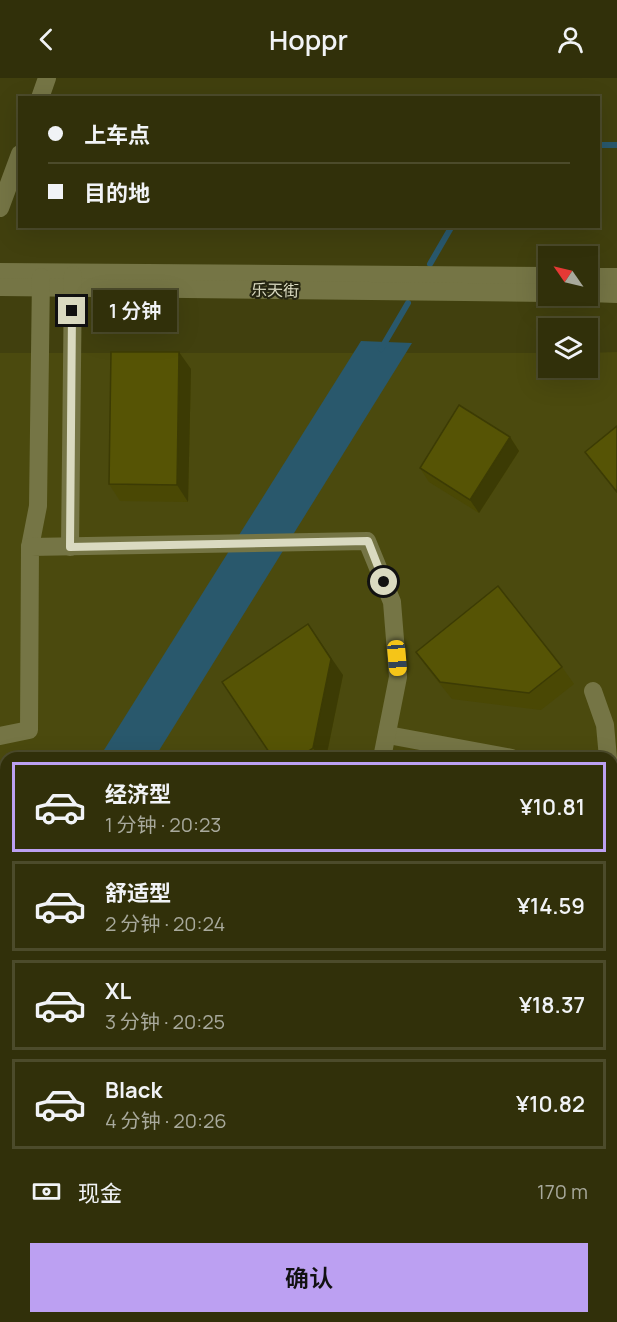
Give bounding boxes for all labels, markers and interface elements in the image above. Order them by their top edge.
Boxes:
text: Hoppr [269,21,348,58]
icon: back [30,23,63,56]
icon: person [554,23,587,56]
text: 上车点 [84,120,150,150]
text: 目的地 [84,178,150,208]
north arrow [538,246,598,306]
map controls [538,246,598,378]
street label: 乐天街 [251,279,299,301]
callout: 1 分钟 [93,290,177,332]
route end [58,297,85,324]
text: 1 分钟 [109,297,161,324]
button: layers [538,318,598,378]
route start [370,568,397,595]
car [386,639,408,677]
text: 经济型 [105,779,171,809]
icon: car [33,780,87,834]
text: ¥10.81 [520,792,585,822]
text: 1 分钟 · 20:23 [105,811,221,838]
text: 舒适型 [105,878,171,908]
icon: car [33,879,87,933]
text: ¥14.59 [517,891,585,921]
text: 2 分钟 · 20:24 [105,910,225,937]
text: XL [105,976,131,1006]
icon: car [33,978,87,1032]
text: ¥18.37 [519,990,585,1020]
text: 3 分钟 · 20:25 [105,1008,225,1035]
text: Black [105,1075,162,1105]
icon: car [33,1077,87,1131]
text: ¥10.82 [516,1089,585,1119]
text: 4 分钟 · 20:26 [105,1107,227,1134]
icon: cash [30,1175,63,1208]
text: 现金 [78,1178,122,1208]
text: 170 m [537,1178,588,1205]
button: 确认 [30,1243,588,1312]

